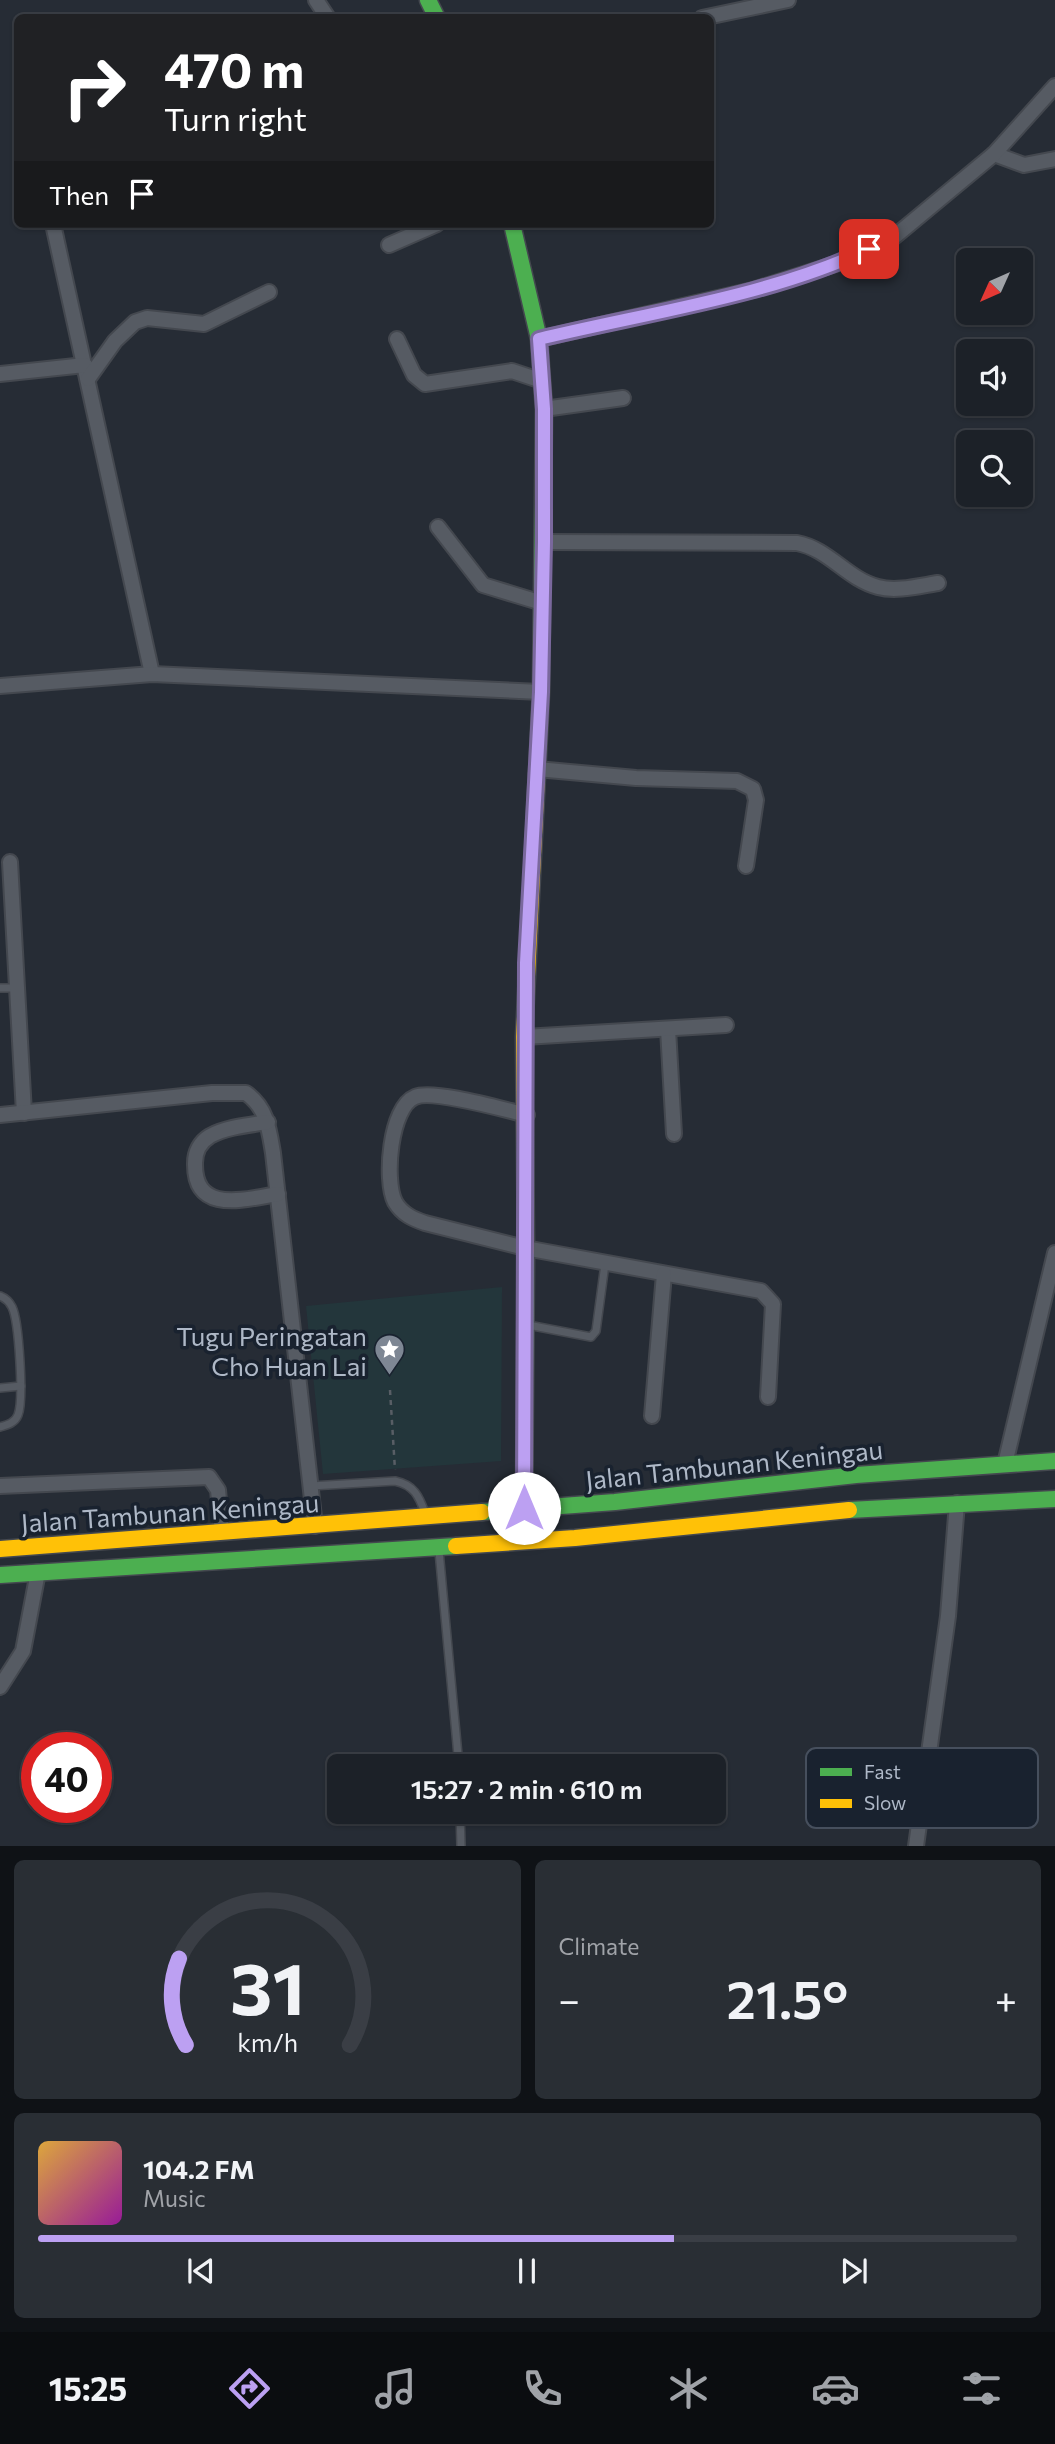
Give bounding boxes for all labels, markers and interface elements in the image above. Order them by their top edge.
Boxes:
text: 470 m [164,38,304,98]
icon: right [49,42,140,133]
text: Turn right [164,98,307,138]
icon: arrive [123,175,161,213]
text: Then [49,179,109,210]
pin [839,219,899,279]
icon: arrive [850,230,888,268]
north arrow [956,248,1032,326]
map controls [956,248,1033,507]
button: sound [956,339,1033,416]
button: search [956,430,1033,507]
place label: Tugu Peringatan Cho Huan Lai [176,1320,367,1381]
place icon: Tugu Peringatan Cho Huan Lai [373,1333,407,1377]
street label: Jalan Tambunan Keningau [584,1433,884,1495]
position arrow [487,1471,561,1545]
street label: Jalan Tambunan Keningau [20,1486,320,1538]
speed limit sign: 40 [21,1732,112,1823]
legend [806,1748,1038,1828]
text: Fast [864,1760,901,1783]
text: 15:27 · 2 min · 610 m [411,1773,642,1804]
text: Slow [864,1791,906,1814]
text: Climate [559,1932,640,1960]
text: 31 [230,1942,305,2031]
text: 21.5° [727,1966,848,2030]
text: − [559,1975,580,2022]
text: + [995,1975,1017,2022]
text: km/h [237,2027,298,2057]
text: 104.2 FM [143,2153,255,2184]
text: Music [143,2184,206,2212]
icon: previous [182,2252,220,2290]
icon: pause [508,2252,546,2290]
icon: next [835,2252,873,2290]
icon: directions [225,2364,274,2413]
icon: music [371,2364,420,2413]
icon: phone [518,2364,567,2413]
icon: climate [664,2364,713,2413]
icon: car [811,2364,860,2413]
icon: filters [957,2364,1006,2413]
text: 15:25 [49,2368,127,2408]

